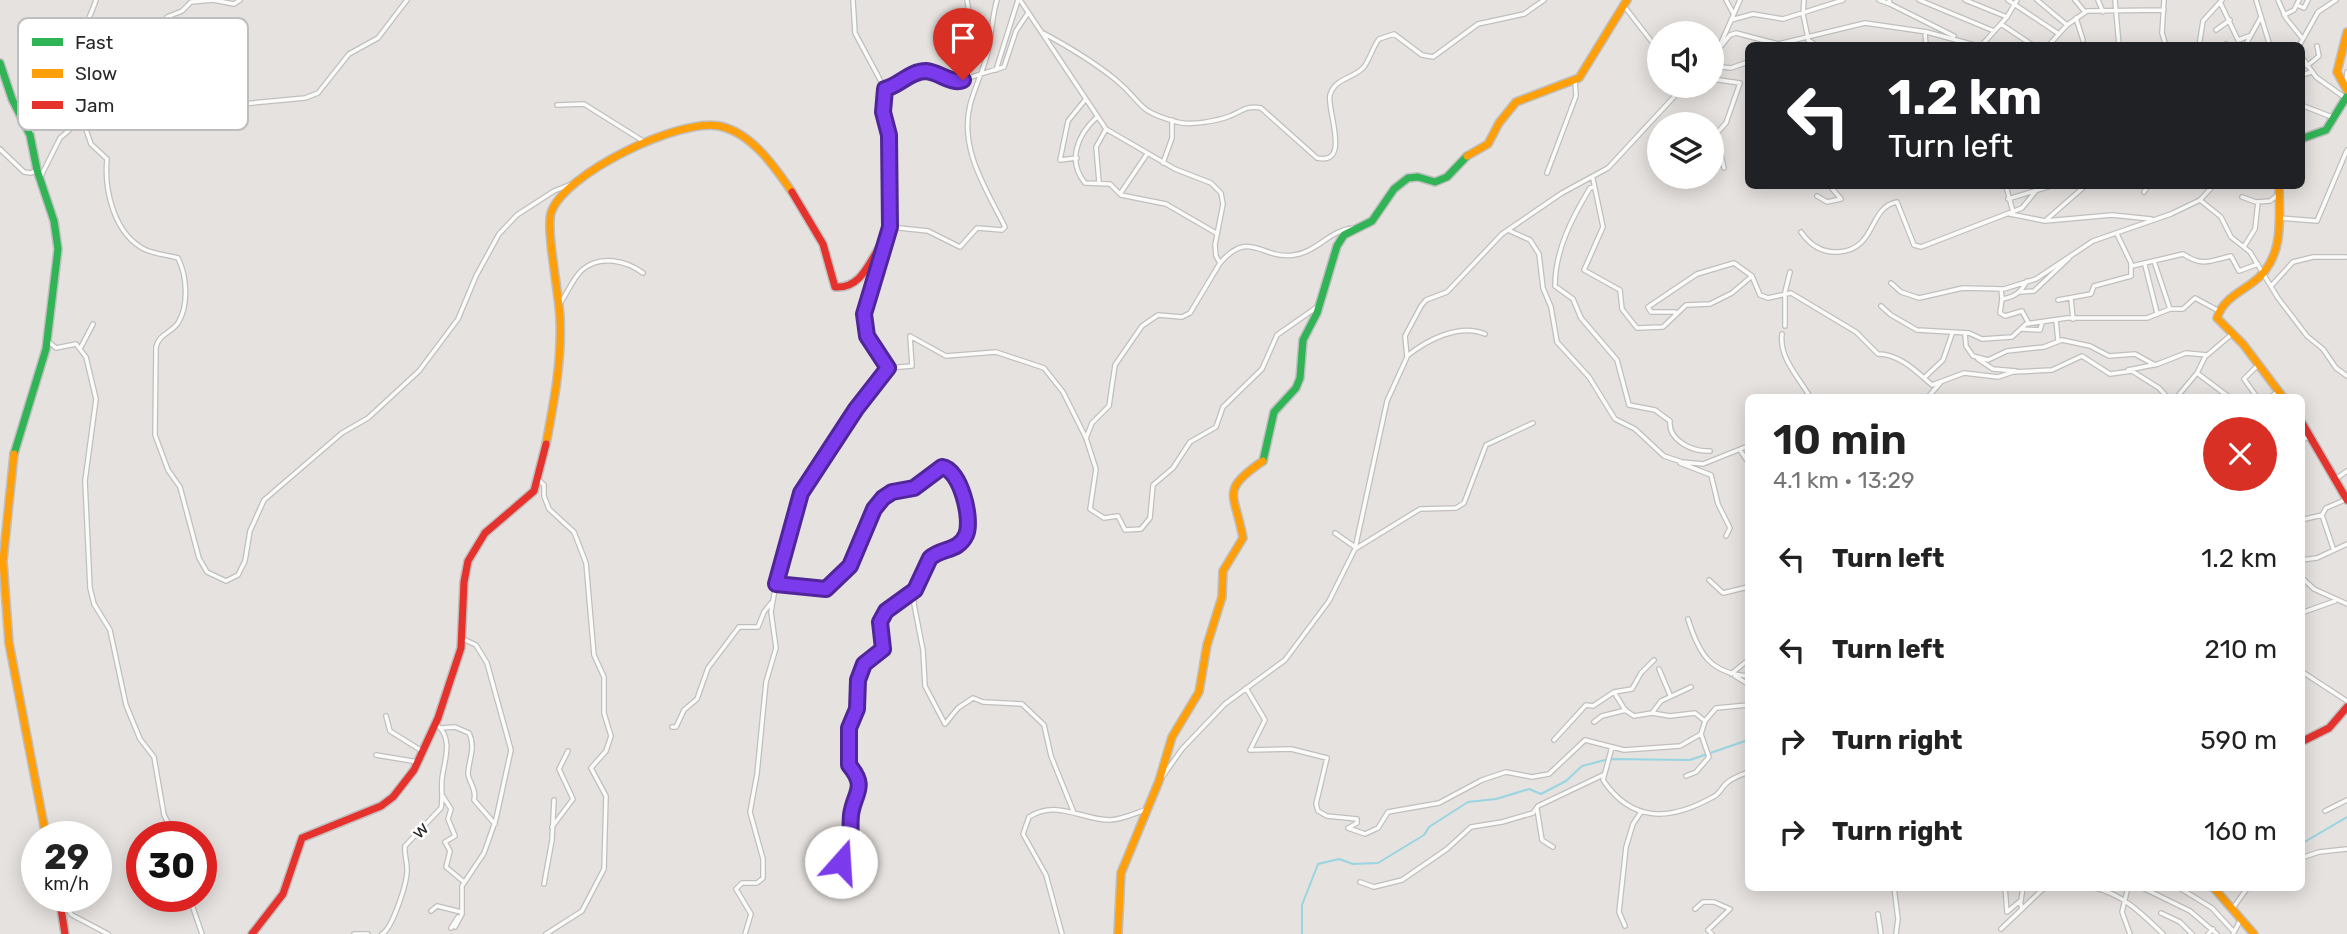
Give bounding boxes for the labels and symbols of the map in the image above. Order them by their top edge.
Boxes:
pin [933,8,993,80]
legend [18,18,248,130]
text: Fast [75,31,114,54]
text: Slow [75,62,117,85]
text: Jam [75,94,114,117]
street label: w [407,816,433,844]
speed limit sign: 30 [126,821,217,912]
position arrow [804,825,878,899]

